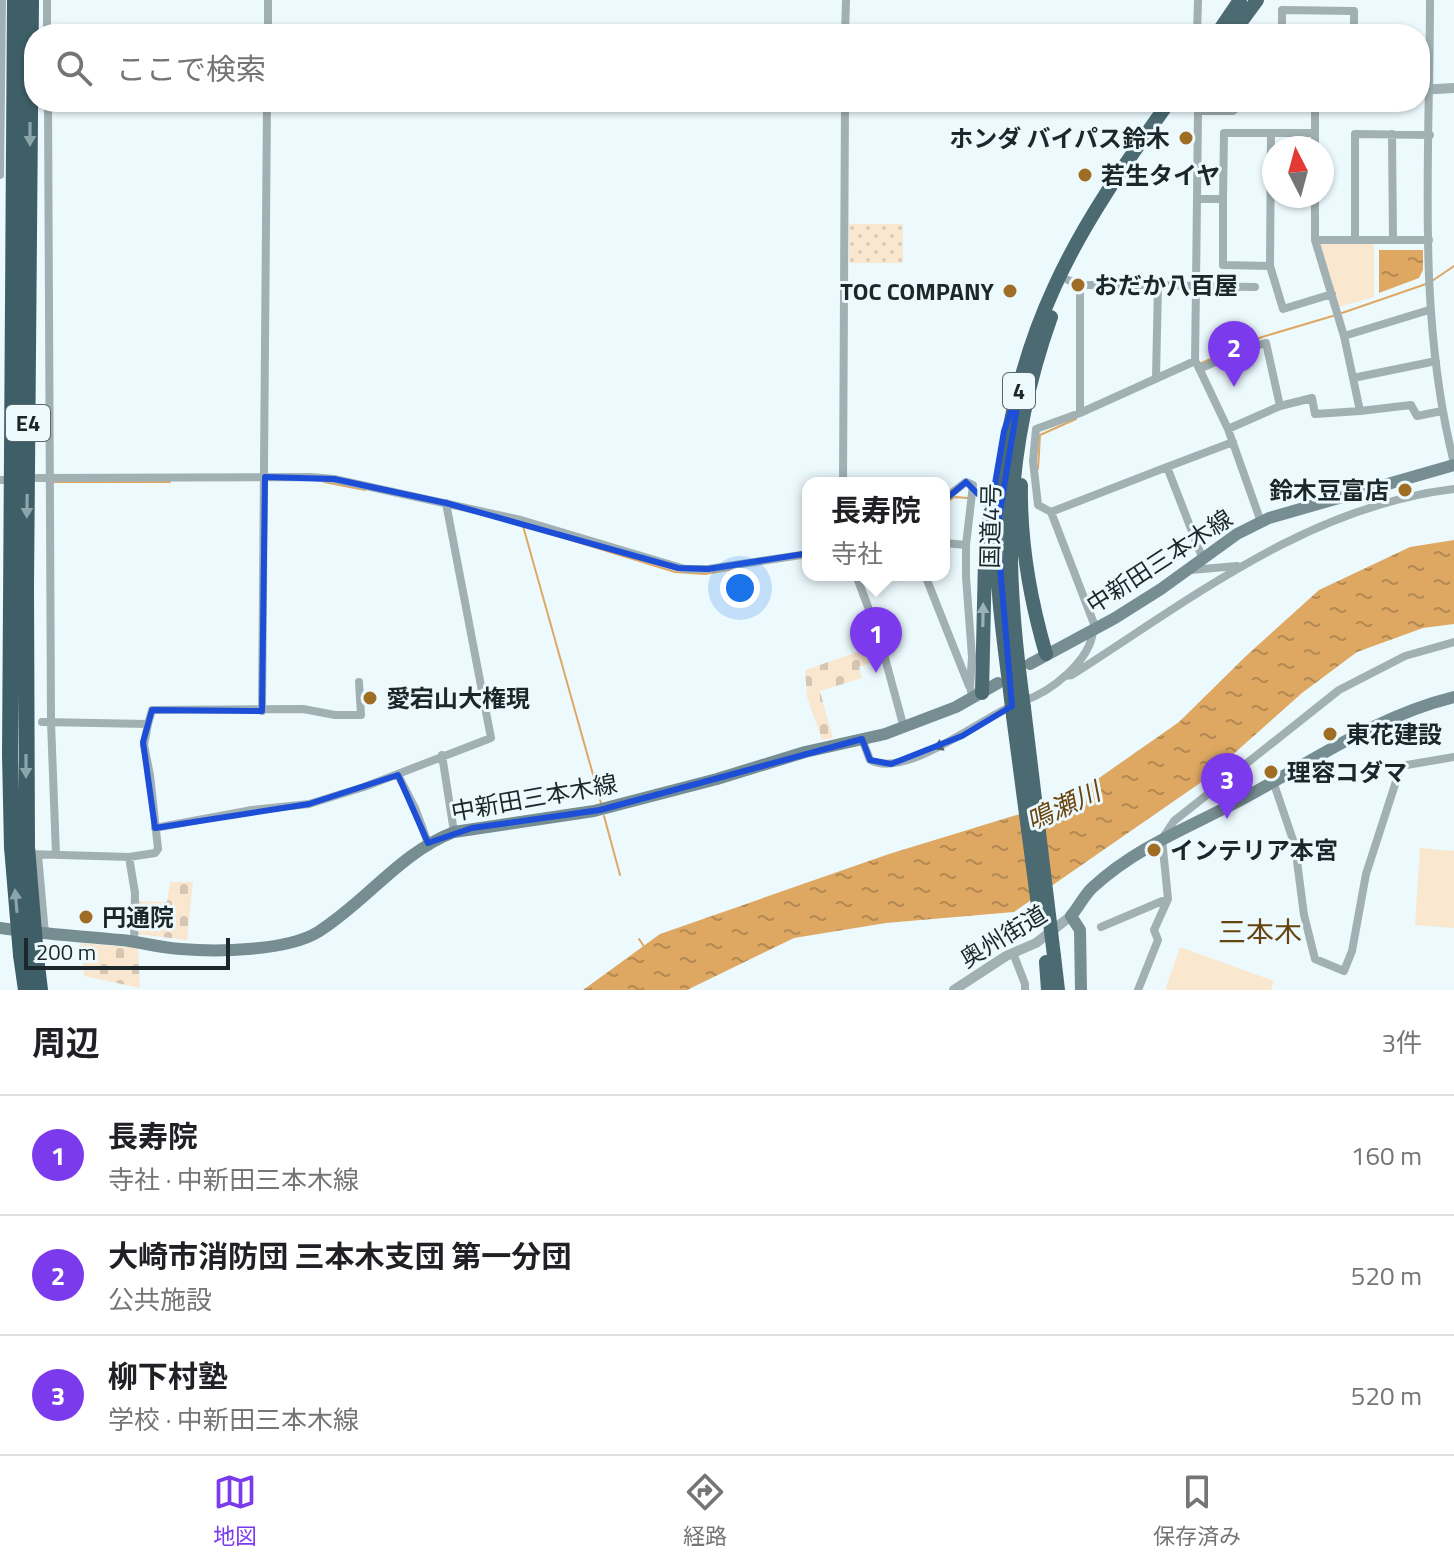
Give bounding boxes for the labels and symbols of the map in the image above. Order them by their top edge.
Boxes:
place label: ホンダ バイパス鈴木 [949,120,1170,156]
one-way arrow [24,122,36,147]
marker: ホンダ バイパス鈴木 [1177,129,1195,147]
north arrow [1262,136,1334,208]
place label: 若生タイヤ [1101,157,1220,193]
marker: 若生タイヤ [1076,166,1094,184]
place label: おだか八百屋 [1094,267,1238,303]
place label: TOC COMPANY [840,273,995,309]
marker: おだか八百屋 [1069,276,1087,294]
marker: TOC COMPANY [1001,282,1019,300]
pin: 2 [1208,321,1260,387]
road number: 4 [1003,373,1035,409]
road number: E4 [6,405,50,441]
place label: 鈴木豆富店 [1269,472,1389,508]
marker: 鈴木豆富店 [1396,481,1414,499]
street label: 国道4号 [971,483,1009,569]
one-way arrow [21,494,33,519]
street label: 中新田三本木線 [1079,500,1239,622]
your location [720,568,760,608]
one-way arrow [977,602,990,627]
pin: 1 [850,607,902,673]
place label: 愛宕山大権現 [386,680,530,716]
marker: 愛宕山大権現 [361,689,379,707]
place label: 東花建設 [1346,716,1442,752]
marker: 東花建設 [1321,725,1339,743]
one-way arrow [932,738,956,751]
pin: 3 [1201,753,1253,819]
one-way arrow [20,754,32,779]
place label: 理容コダマ [1287,754,1407,790]
marker: 理容コダマ [1262,763,1280,781]
street label: 中新田三本木線 [448,765,620,829]
water label: 鳴瀬川 [1019,771,1109,840]
place label: インテリア本宮 [1170,832,1338,868]
marker: インテリア本宮 [1145,841,1163,859]
one-way arrow [9,888,22,913]
street label: 奥州街道 [953,896,1053,976]
place label: 円通院 [102,899,174,935]
marker: 円通院 [77,908,95,926]
district label: 三本木 [1218,910,1302,953]
scale bar [24,934,230,970]

